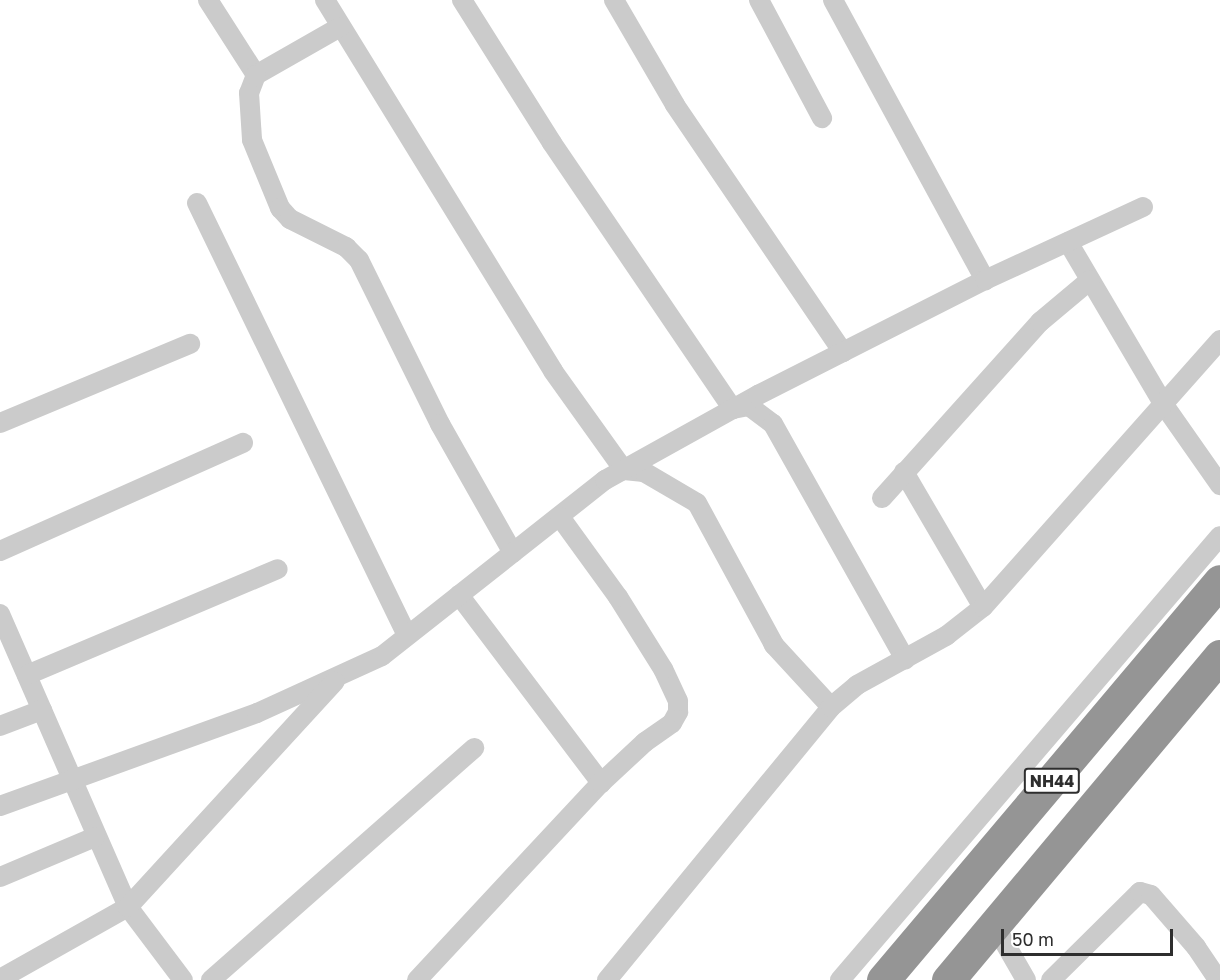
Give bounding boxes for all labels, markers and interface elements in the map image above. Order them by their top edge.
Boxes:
road number: NH44 [1024,768,1080,794]
scale bar [1004,917,1176,955]
text: 50 m [1012,928,1054,950]

